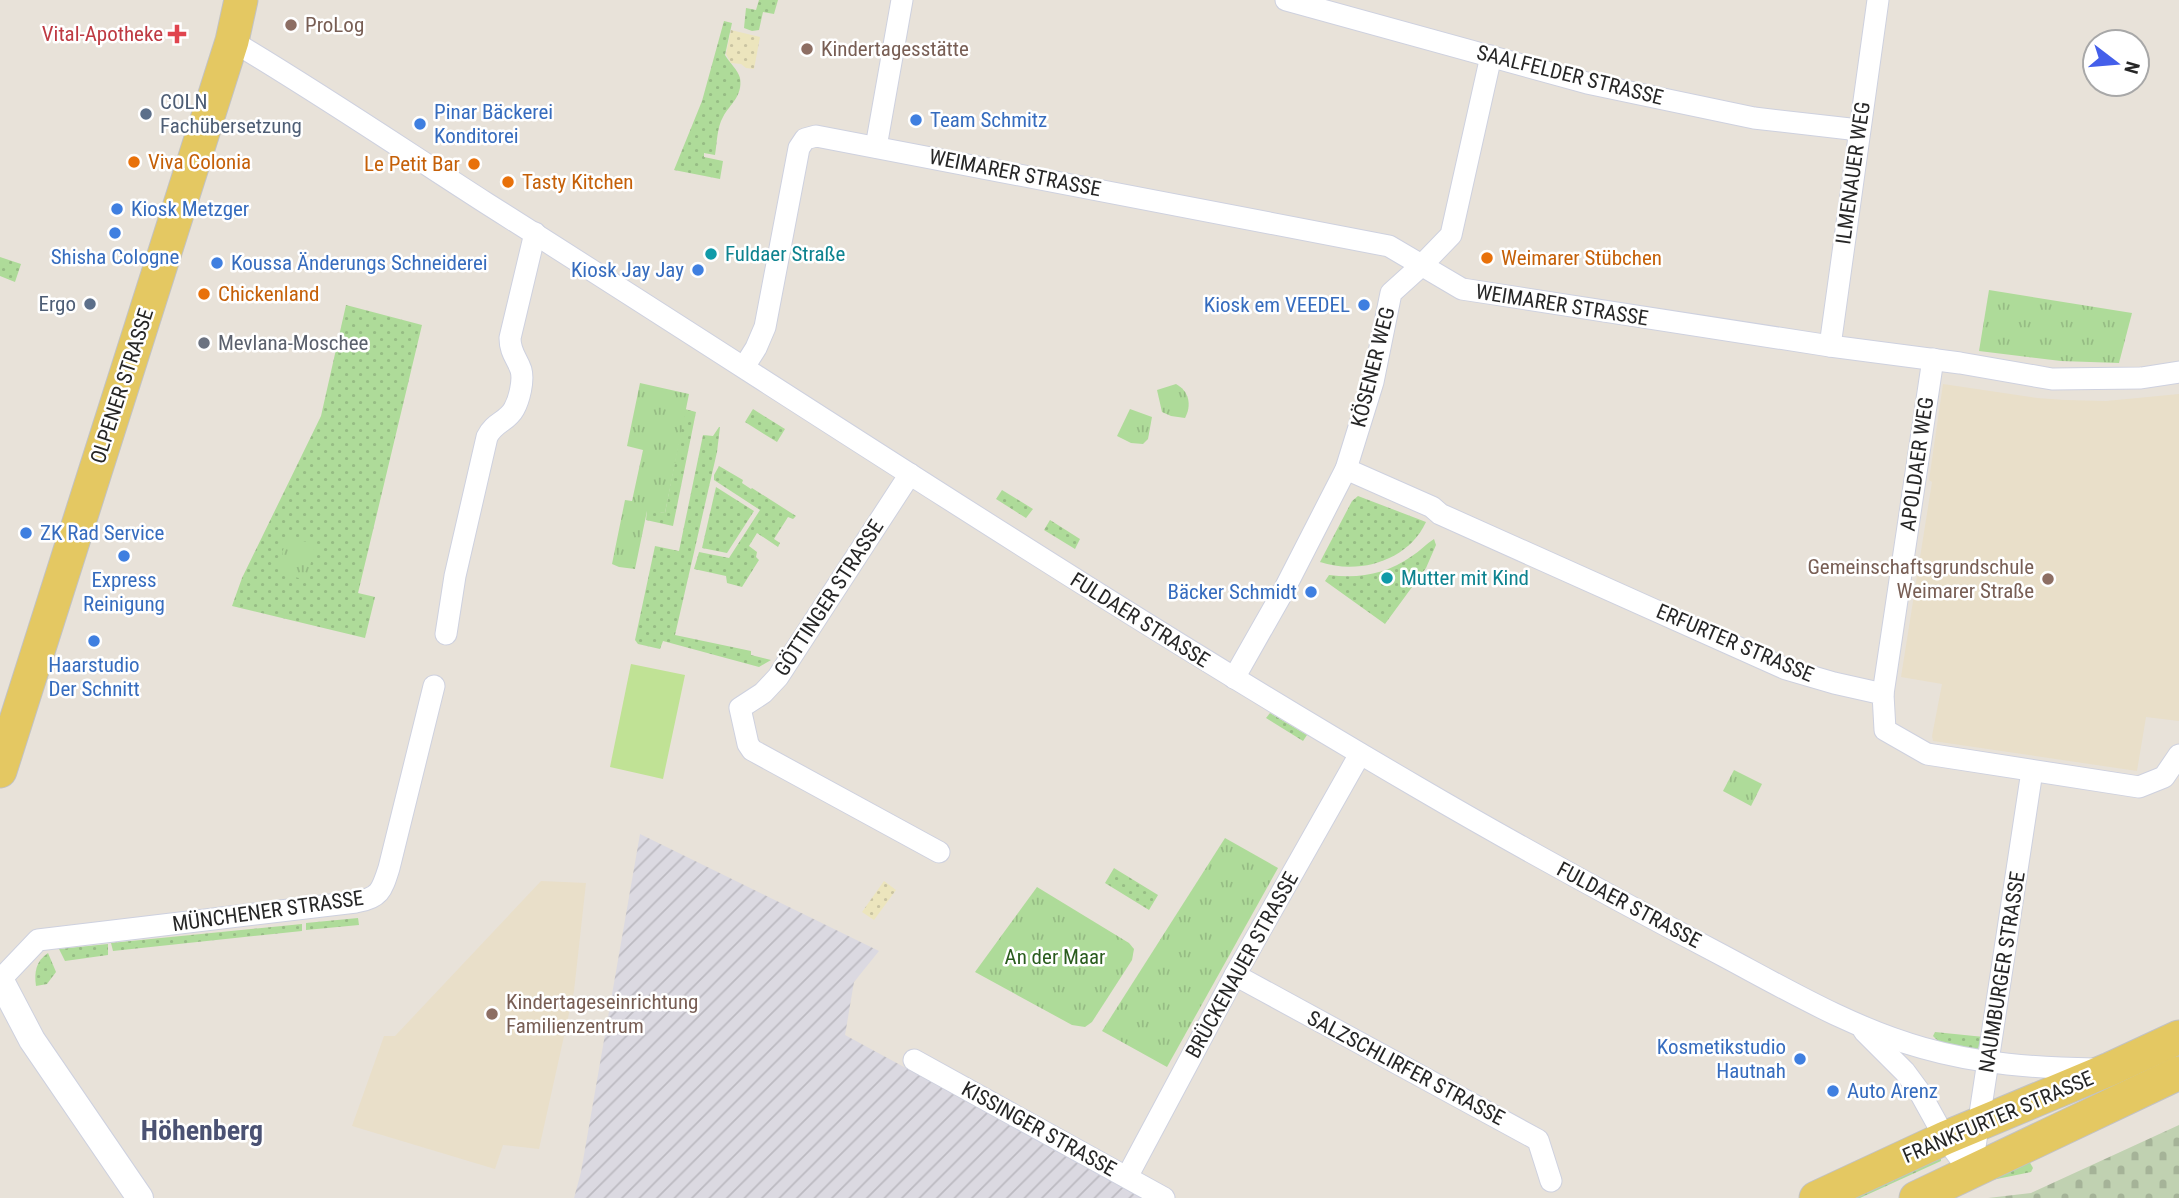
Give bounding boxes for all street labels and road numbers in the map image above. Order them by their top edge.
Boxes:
street label: SAALFELDER STRASSE [1474,40,1666,110]
street label: ILMENAUER WEG [1831,100,1875,246]
street label: WEIMARER STRASSE [927,145,1103,201]
street label: WEIMARER STRASSE [1474,279,1650,331]
street label: KÖSENER WEG [1346,304,1400,430]
street label: OLPENER STRASSE [86,306,158,466]
street label: APOLDAER WEG [1896,395,1938,533]
street label: GÖTTINGER STRASSE [770,515,888,681]
street label: FULDAER STRASSE [1066,568,1214,672]
street label: ERFURTER STRASSE [1653,599,1817,687]
street label: FULDAER STRASSE [1553,857,1705,953]
street label: BRÜCKENAUER STRASSE [1181,868,1303,1062]
street label: NAUMBURGER STRASSE [1974,870,2030,1074]
street label: MÜNCHENER STRASSE [171,886,365,936]
street label: SALZSCHLIRFER STRASSE [1303,1006,1509,1130]
street label: FRANKFURTER STRASSE [1899,1066,2097,1168]
street label: KISSINGER STRASSE [958,1077,1120,1181]

